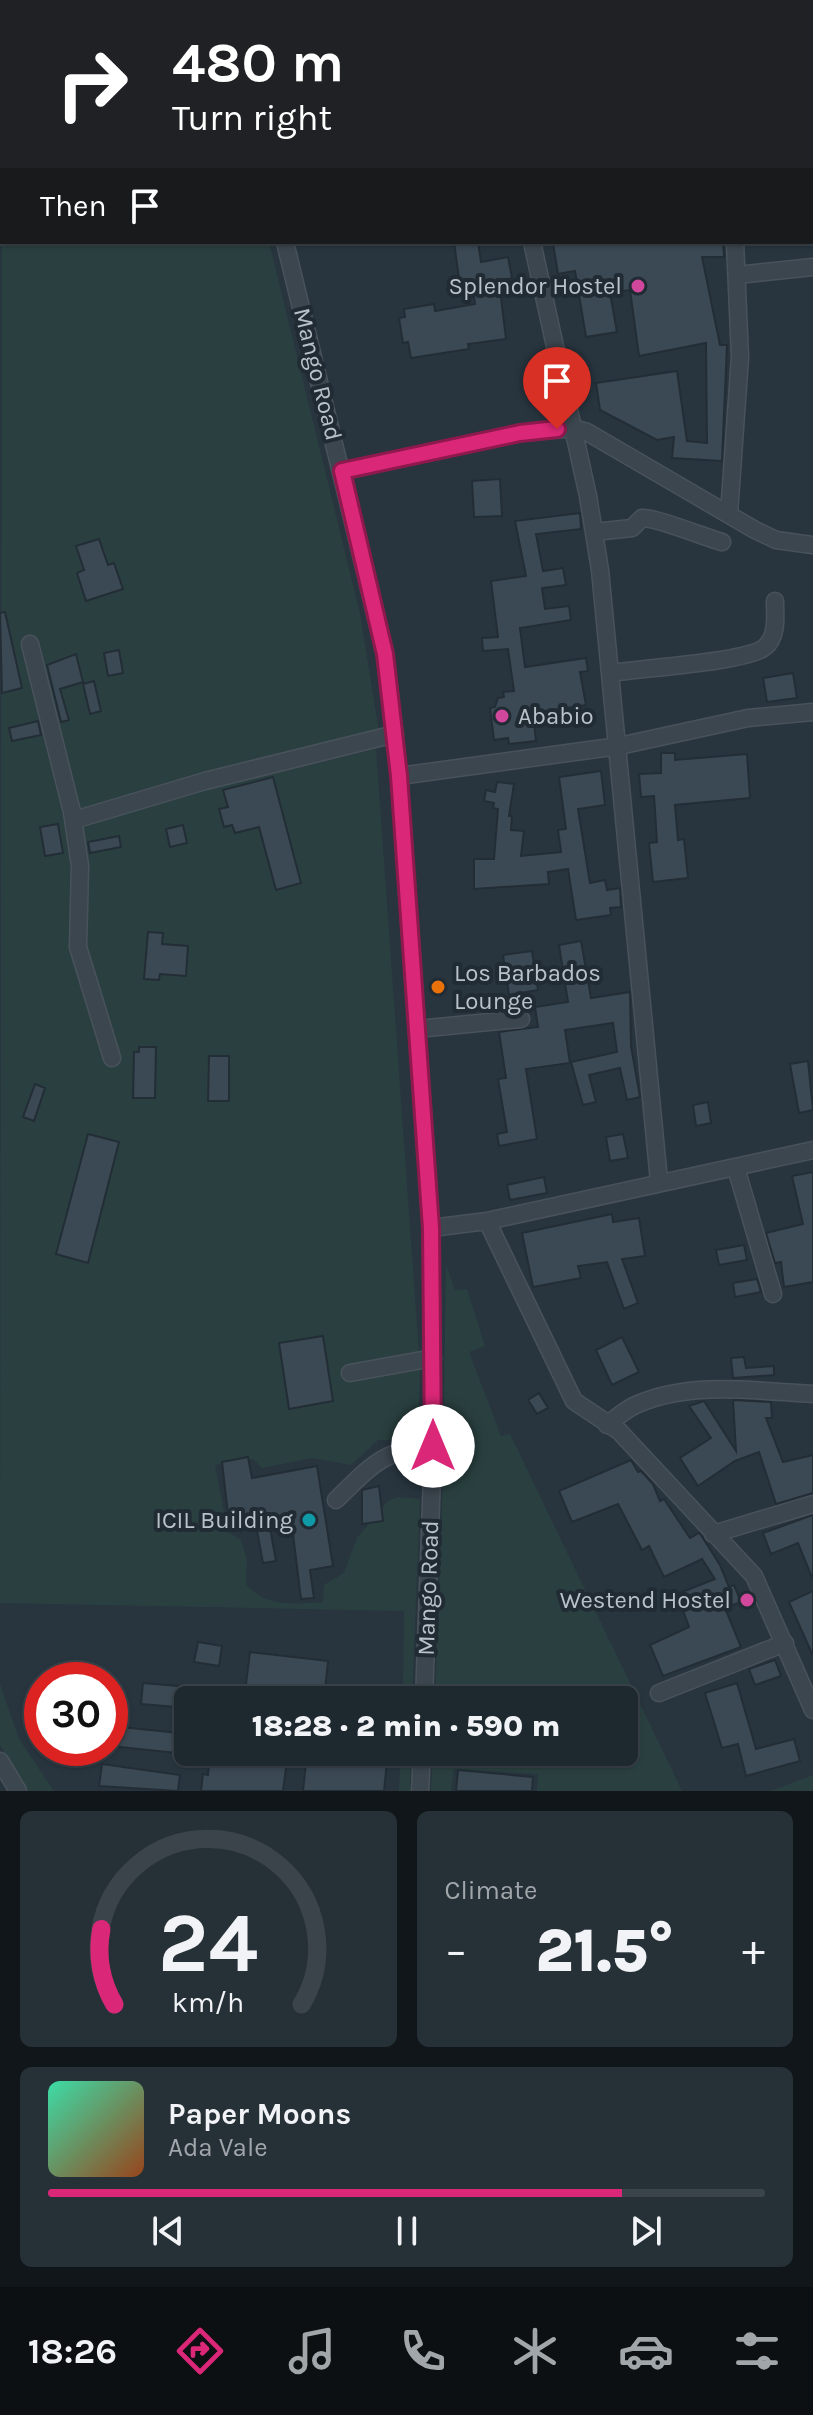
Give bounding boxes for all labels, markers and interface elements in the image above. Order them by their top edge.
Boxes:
text: 480 m [172,30,344,95]
icon: right [40,32,144,136]
text: Turn right [172,97,332,139]
icon: arrive [123,184,167,228]
text: Then [40,188,107,224]
place label: Splendor Hostel [448,272,622,300]
marker: Splendor Hostel [629,277,647,295]
street label: Mango Road [288,305,348,443]
pin [523,347,591,429]
icon: arrive [535,359,579,403]
place label: Ababio [518,702,594,730]
marker: Ababio [493,707,511,725]
place label: Los Barbados Lounge [454,959,601,1015]
marker: Los Barbados Lounge [429,978,447,996]
position arrow [391,1404,475,1488]
place label: ICIL Building [155,1506,293,1534]
marker: ICIL Building [300,1511,318,1529]
street label: Mango Road [412,1520,444,1656]
place label: Westend Hostel [560,1586,731,1614]
marker: Westend Hostel [738,1591,756,1609]
speed limit sign: 30 [24,1662,128,1766]
text: 18:28 · 2 min · 590 m [252,1708,560,1744]
text: Climate [445,1875,537,1906]
text: 24 [158,1895,258,1992]
text: 21.5° [535,1916,674,1986]
text: − [445,1925,468,1976]
text: + [742,1925,765,1976]
text: km/h [172,1986,244,2019]
text: Paper Moons [168,2096,351,2132]
text: Ada Vale [168,2132,268,2163]
icon: previous [146,2209,190,2253]
icon: pause [385,2209,429,2253]
icon: next [624,2209,668,2253]
icon: directions [172,2323,228,2379]
icon: music [284,2323,340,2379]
icon: phone [395,2323,451,2379]
icon: climate [507,2323,563,2379]
icon: car [618,2323,674,2379]
icon: filters [729,2323,785,2379]
text: 18:26 [28,2330,117,2372]

